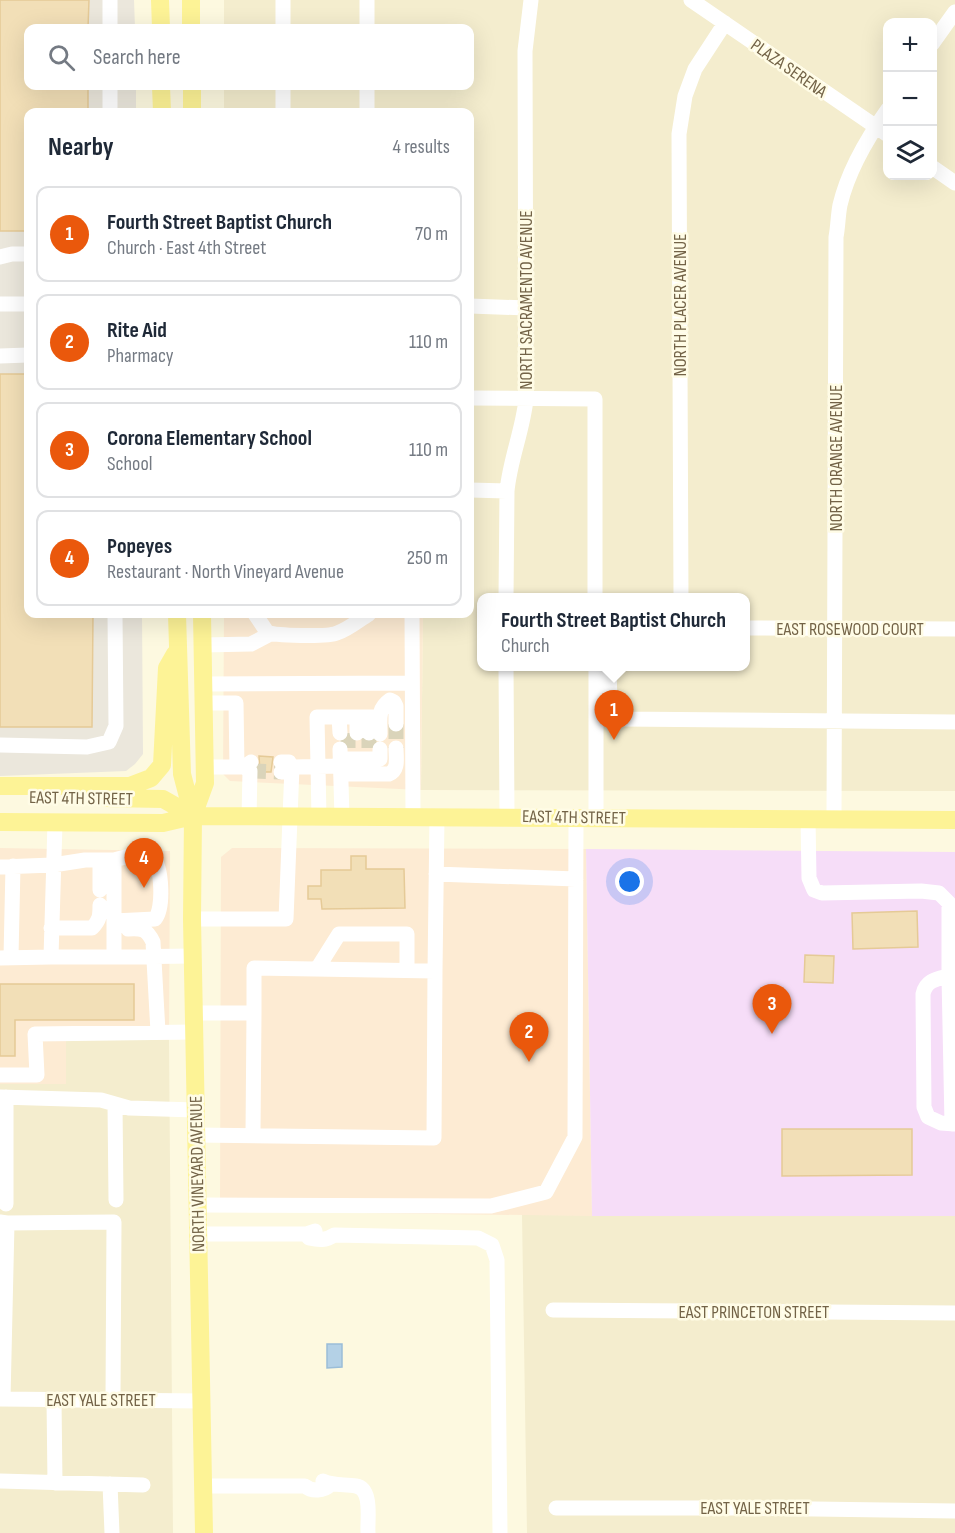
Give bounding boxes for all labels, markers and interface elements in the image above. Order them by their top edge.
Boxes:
map controls [883,18,937,180]
button: + [883,18,937,72]
search box [24,24,474,90]
street label: PLAZA SERENA [747,35,831,102]
icon: search [45,41,78,74]
text: Search here [93,44,180,71]
button: − [883,72,937,126]
button: layers [883,126,937,180]
text: Nearby [48,132,114,163]
text: 4 results [393,135,450,159]
text: Fourth Street Baptist Church [107,209,332,236]
street label: NORTH SACRAMENTO AVENUE [516,210,537,390]
text: 1 [66,222,73,246]
text: 70 m [415,222,448,246]
street label: NORTH PLACER AVENUE [670,234,691,376]
text: Church · East 4th Street [107,236,266,260]
text: Rite Aid [107,317,167,344]
text: 2 [65,330,74,354]
text: 110 m [409,330,448,354]
text: Pharmacy [107,344,174,368]
street label: NORTH ORANGE AVENUE [826,385,847,531]
text: Corona Elementary School [107,425,312,452]
text: 3 [65,438,74,462]
text: 110 m [409,438,448,462]
text: School [107,452,152,476]
text: Popeyes [107,533,172,560]
text: 4 [65,546,74,570]
text: 250 m [407,546,448,570]
text: Restaurant · North Vineyard Avenue [107,560,344,584]
popup [477,593,750,671]
text: Fourth Street Baptist Church [501,607,726,634]
street label: EAST ROSEWOOD COURT [776,619,924,640]
text: Church [501,634,550,658]
pin: 1 [594,690,634,740]
street label: EAST 4TH STREET [29,787,133,810]
street label: EAST 4TH STREET [522,806,626,829]
pin: 4 [124,838,164,888]
your location [615,867,644,896]
pin: 3 [752,984,792,1034]
pin: 2 [510,1012,548,1062]
street label: NORTH VINEYARD AVENUE [186,1096,209,1252]
street label: EAST PRINCETON STREET [679,1302,829,1323]
street label: EAST YALE STREET [46,1390,156,1411]
street label: EAST YALE STREET [700,1498,810,1519]

